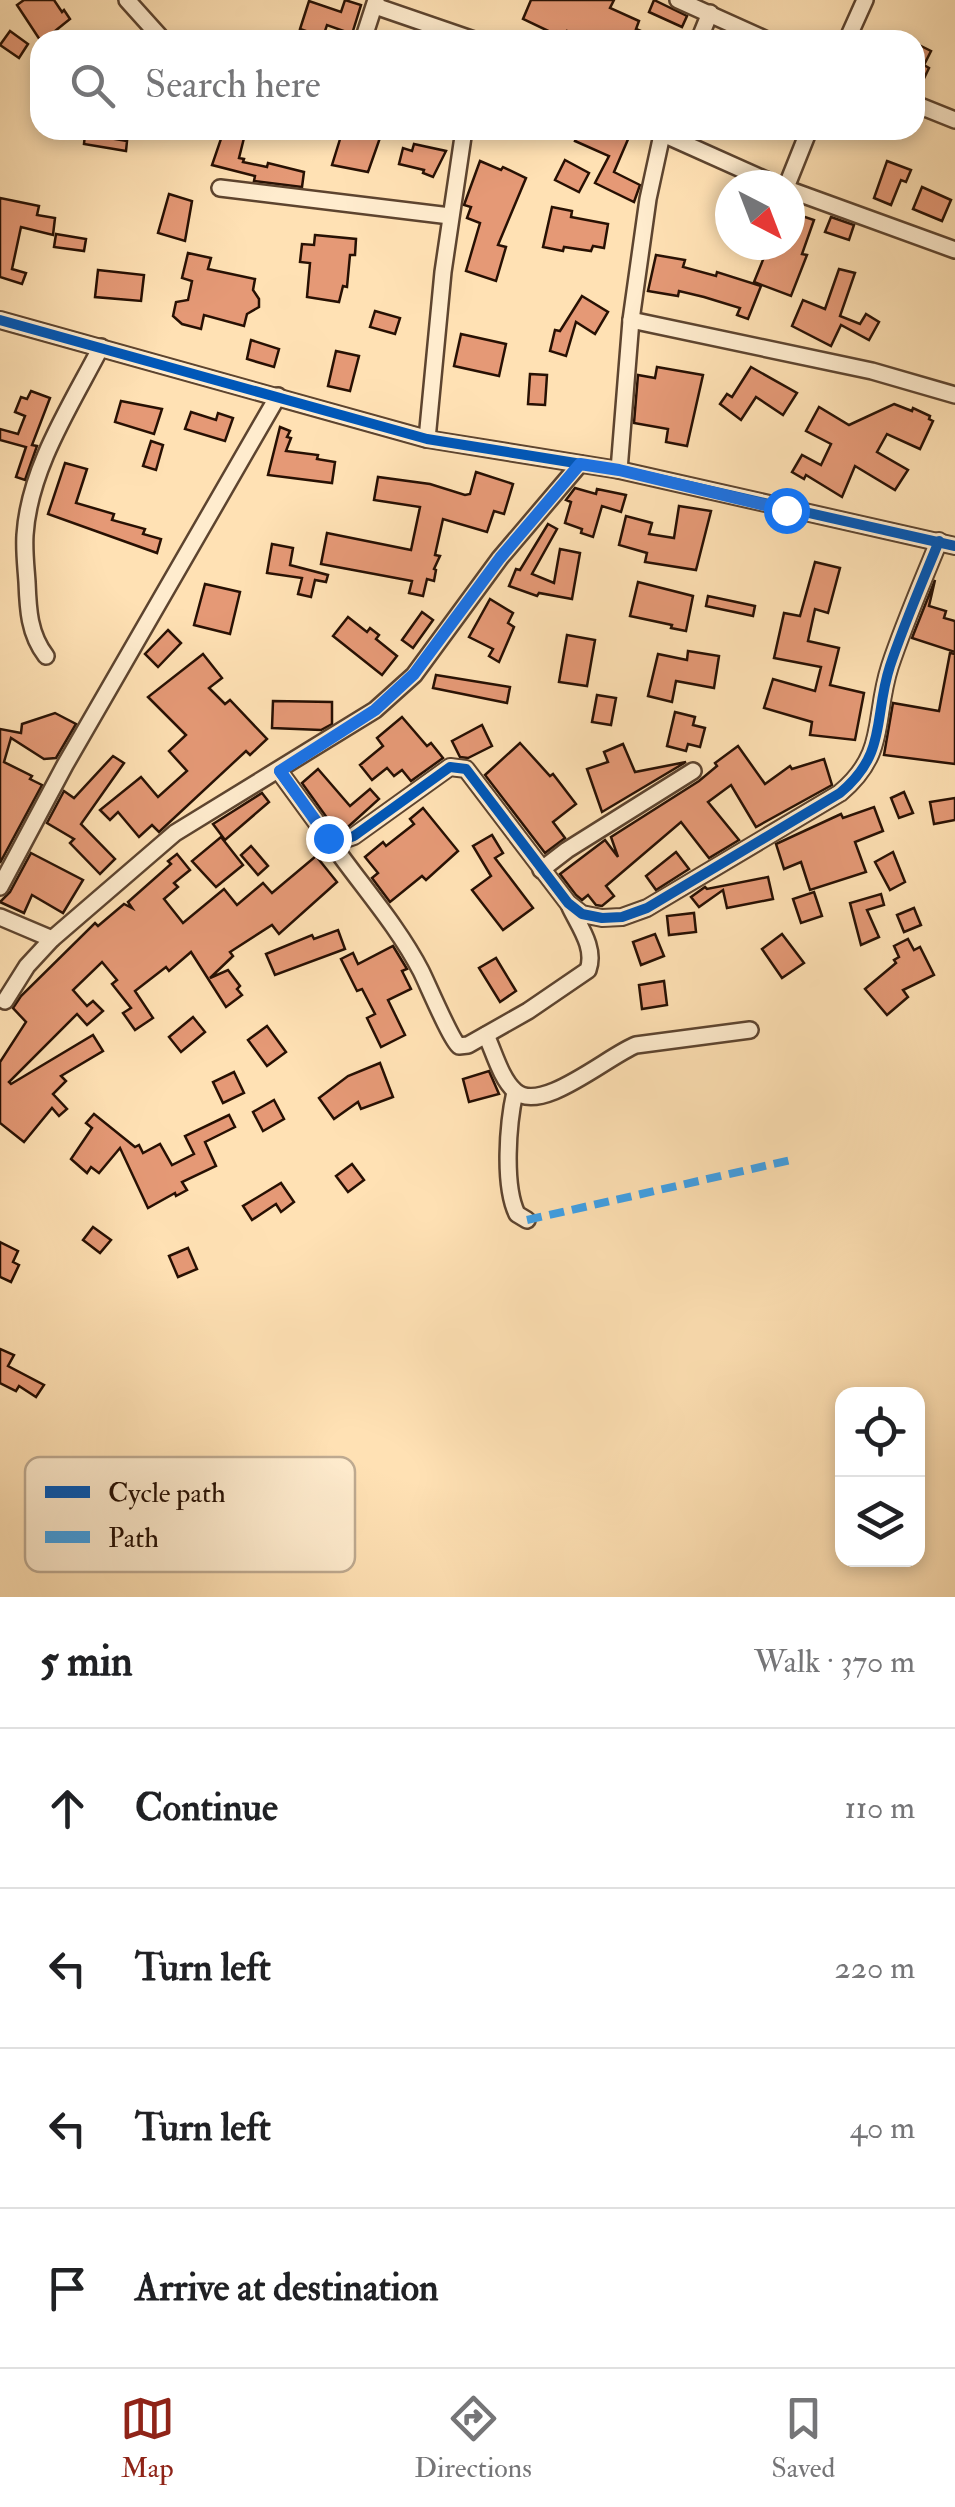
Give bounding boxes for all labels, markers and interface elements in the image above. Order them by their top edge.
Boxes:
search box [30,30,925,140]
icon: search [65,58,120,113]
text: Search here [145,61,321,109]
north arrow [715,170,805,260]
route start [764,488,810,534]
route end [306,816,352,862]
map controls [835,1387,925,1567]
button: locate [835,1387,925,1477]
legend [25,1457,355,1572]
text: Cycle path [108,1476,226,1511]
button: layers [835,1477,925,1567]
text: Path [108,1521,159,1556]
text: 5 min [40,1636,133,1688]
text: Walk · 370 m [754,1642,915,1682]
icon: ahead [40,1781,95,1836]
text: Continue [135,1784,278,1832]
text: 110 m [844,1788,915,1828]
icon: left [40,1941,95,1996]
text: Turn left [135,1944,271,1992]
text: 220 m [835,1948,915,1988]
icon: left [40,2101,95,2156]
text: Turn left [135,2104,271,2152]
text: 40 m [850,2108,915,2148]
icon: arrive [40,2261,95,2316]
text: Arrive at destination [135,2264,439,2312]
tab: Map [120,2391,175,2486]
tab: Directions [414,2391,532,2486]
tab: Saved [771,2391,835,2486]

